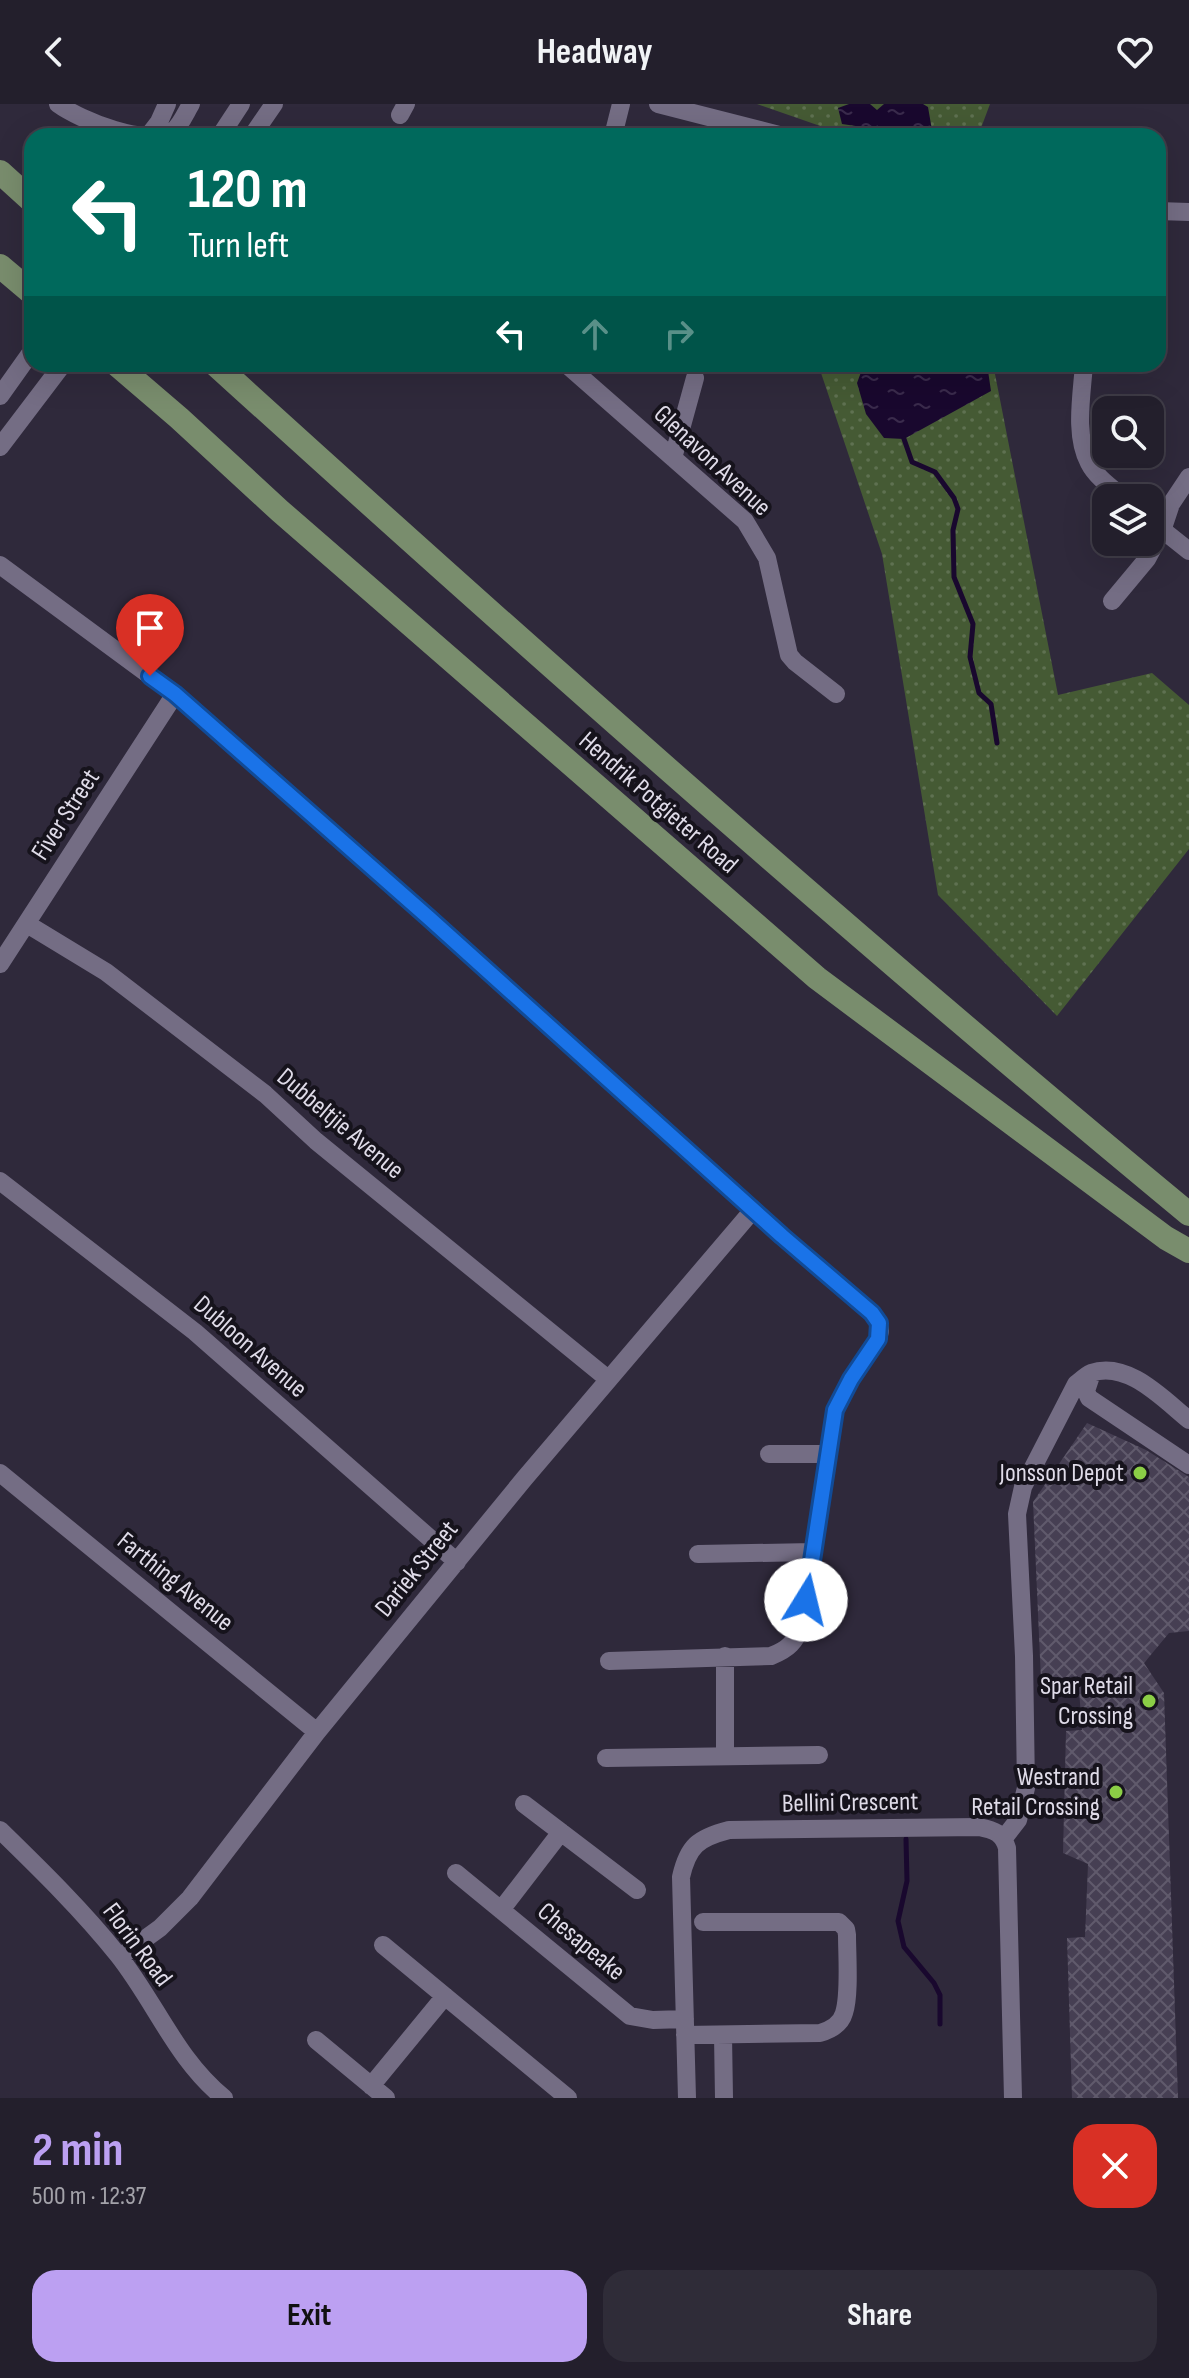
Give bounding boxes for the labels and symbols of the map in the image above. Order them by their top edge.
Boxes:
street label: Glenavon Avenue [647,399,777,523]
pin [116,594,184,676]
street label: Hendrik Potgieter Road [572,726,744,880]
street label: Fiver Street [25,764,107,866]
street label: Dubbeltjie Avenue [270,1062,410,1186]
street label: Dubloon Avenue [187,1289,313,1405]
place label: Jonsson Depot [999,1458,1124,1489]
marker: Jonsson Depot [1131,1464,1149,1482]
street label: Dariek Street [369,1515,465,1623]
street label: Farthing Avenue [111,1526,239,1638]
position arrow [764,1558,848,1642]
place label: Spar Retail Crossing [1040,1671,1133,1732]
marker: Spar Retail Crossing [1140,1692,1158,1710]
place label: Westrand Retail Crossing [971,1762,1100,1823]
marker: Westrand Retail Crossing [1107,1783,1125,1801]
street label: Bellini Crescent [781,1786,919,1820]
street label: Florin Road [96,1897,178,1993]
street label: Chesapeake [531,1897,631,1987]

